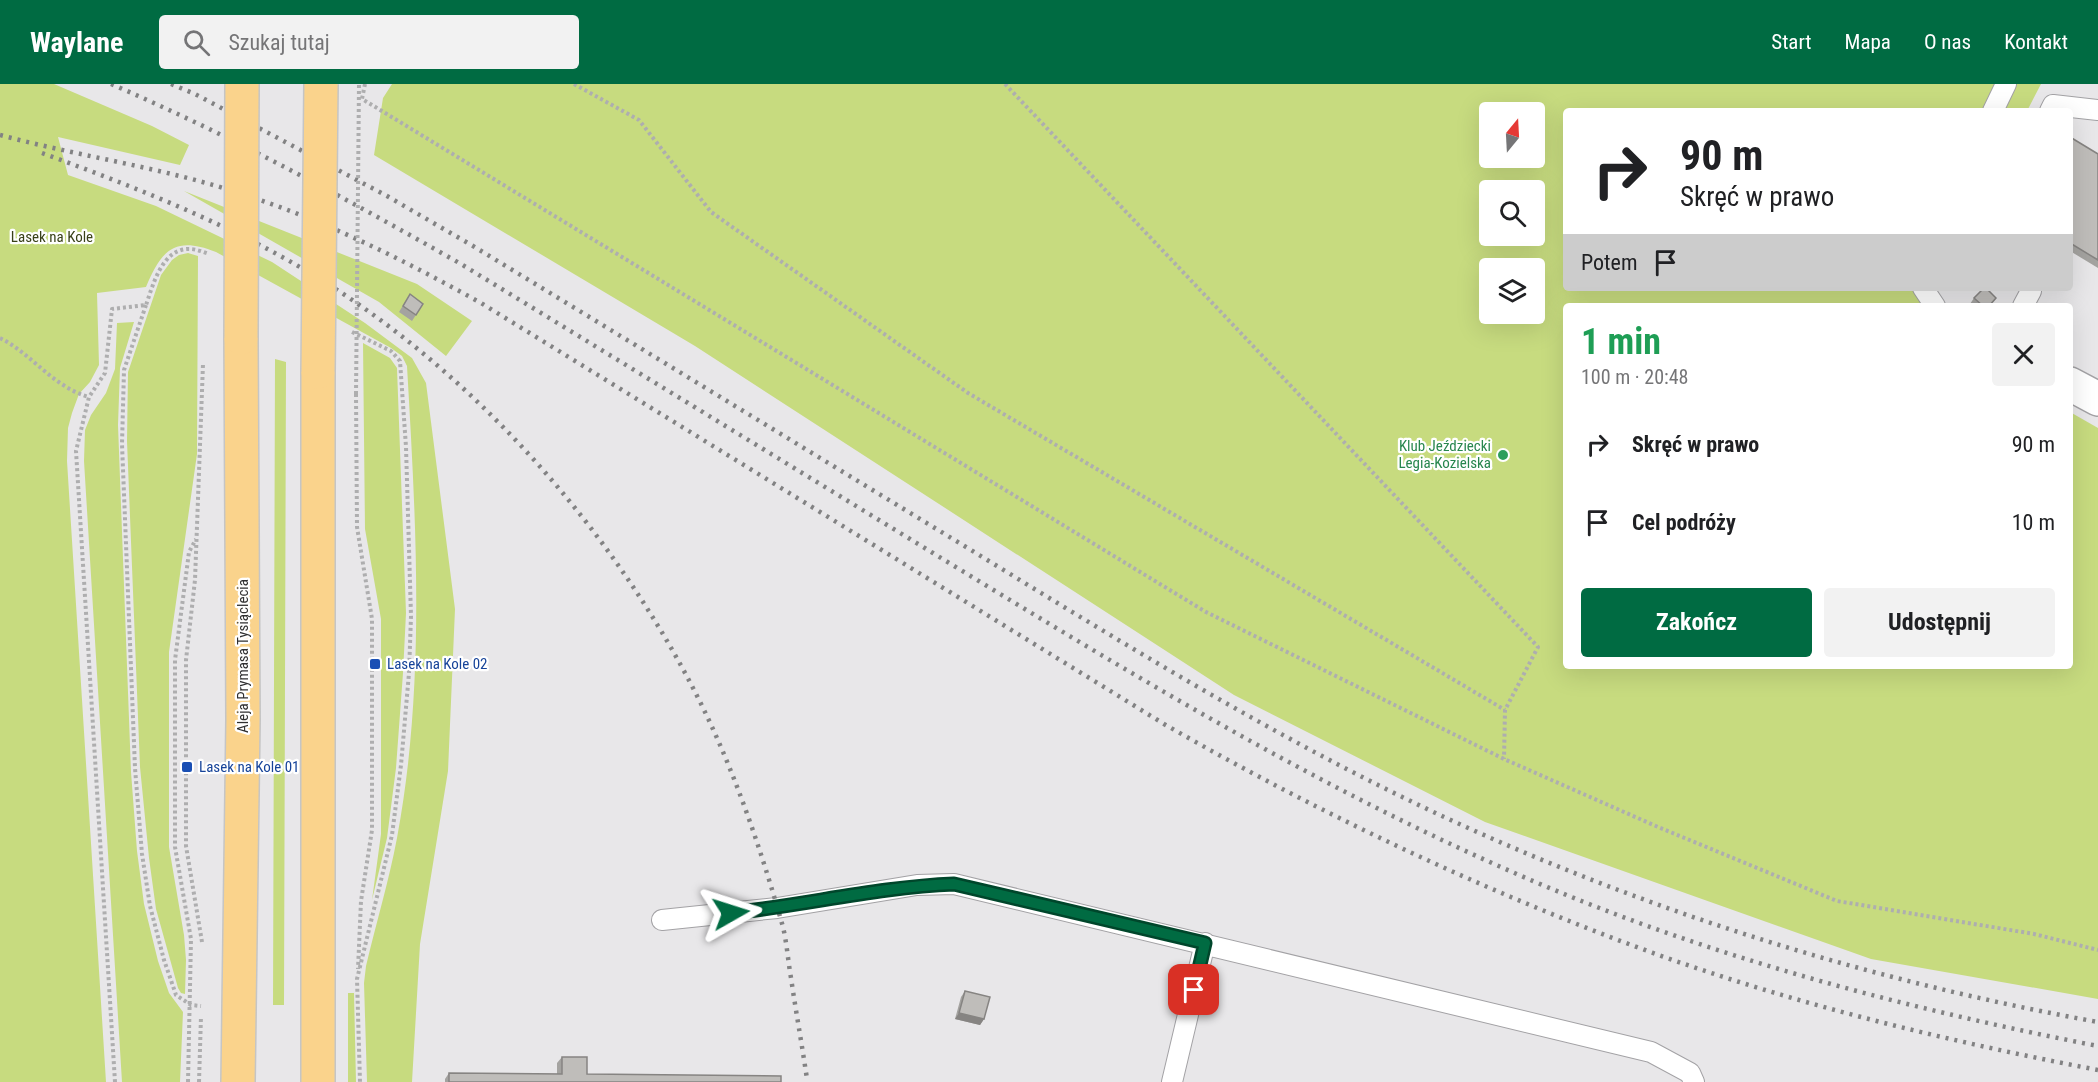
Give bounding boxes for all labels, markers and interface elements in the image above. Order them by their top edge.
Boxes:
search box [159,15,579,69]
text: Waylane [30,26,123,59]
icon: search [180,26,213,59]
text: Szukaj tutaj [228,30,330,55]
text: Start [1771,30,1812,54]
text: Mapa [1845,30,1891,54]
text: O nas [1924,30,1971,54]
text: Kontakt [2004,30,2068,54]
north arrow [1479,102,1545,168]
map controls [1479,102,1545,324]
text: 90 m [1680,131,1763,180]
icon: right [1581,132,1659,210]
button: search [1479,180,1545,246]
text: Skręć w prawo [1680,181,1834,213]
park label: Lasek na Kole [11,228,93,246]
icon: arrive [1649,246,1682,279]
text: Potem [1581,250,1637,275]
button: layers [1479,258,1545,324]
text: 1 min [1581,321,1661,363]
button: close [1992,323,2055,386]
text: 100 m · 20:48 [1581,365,1688,389]
icon: right [1581,428,1614,461]
text: Skręć w prawo [1632,432,1759,457]
text: 90 m [2012,432,2055,457]
place label: Klub Jeździecki Legia-Kozielska [1398,437,1491,472]
marker: Klub Jeździecki Legia-Kozielska [1496,448,1510,462]
icon: arrive [1581,506,1614,539]
text: Cel podróży [1632,510,1736,535]
text: 10 m [2012,510,2055,535]
street label: Aleja Prymasa Tysiąclecia [234,579,252,733]
button: Zakończ [1581,588,1812,657]
button: Udostępnij [1824,588,2055,657]
place label: Lasek na Kole 02 [387,655,488,673]
marker: Lasek na Kole 02 [368,657,382,671]
place label: Lasek na Kole 01 [199,758,300,776]
marker: Lasek na Kole 01 [180,760,194,774]
position arrow [699,881,763,945]
pin [1168,964,1219,1015]
icon: arrive [1177,973,1210,1006]

